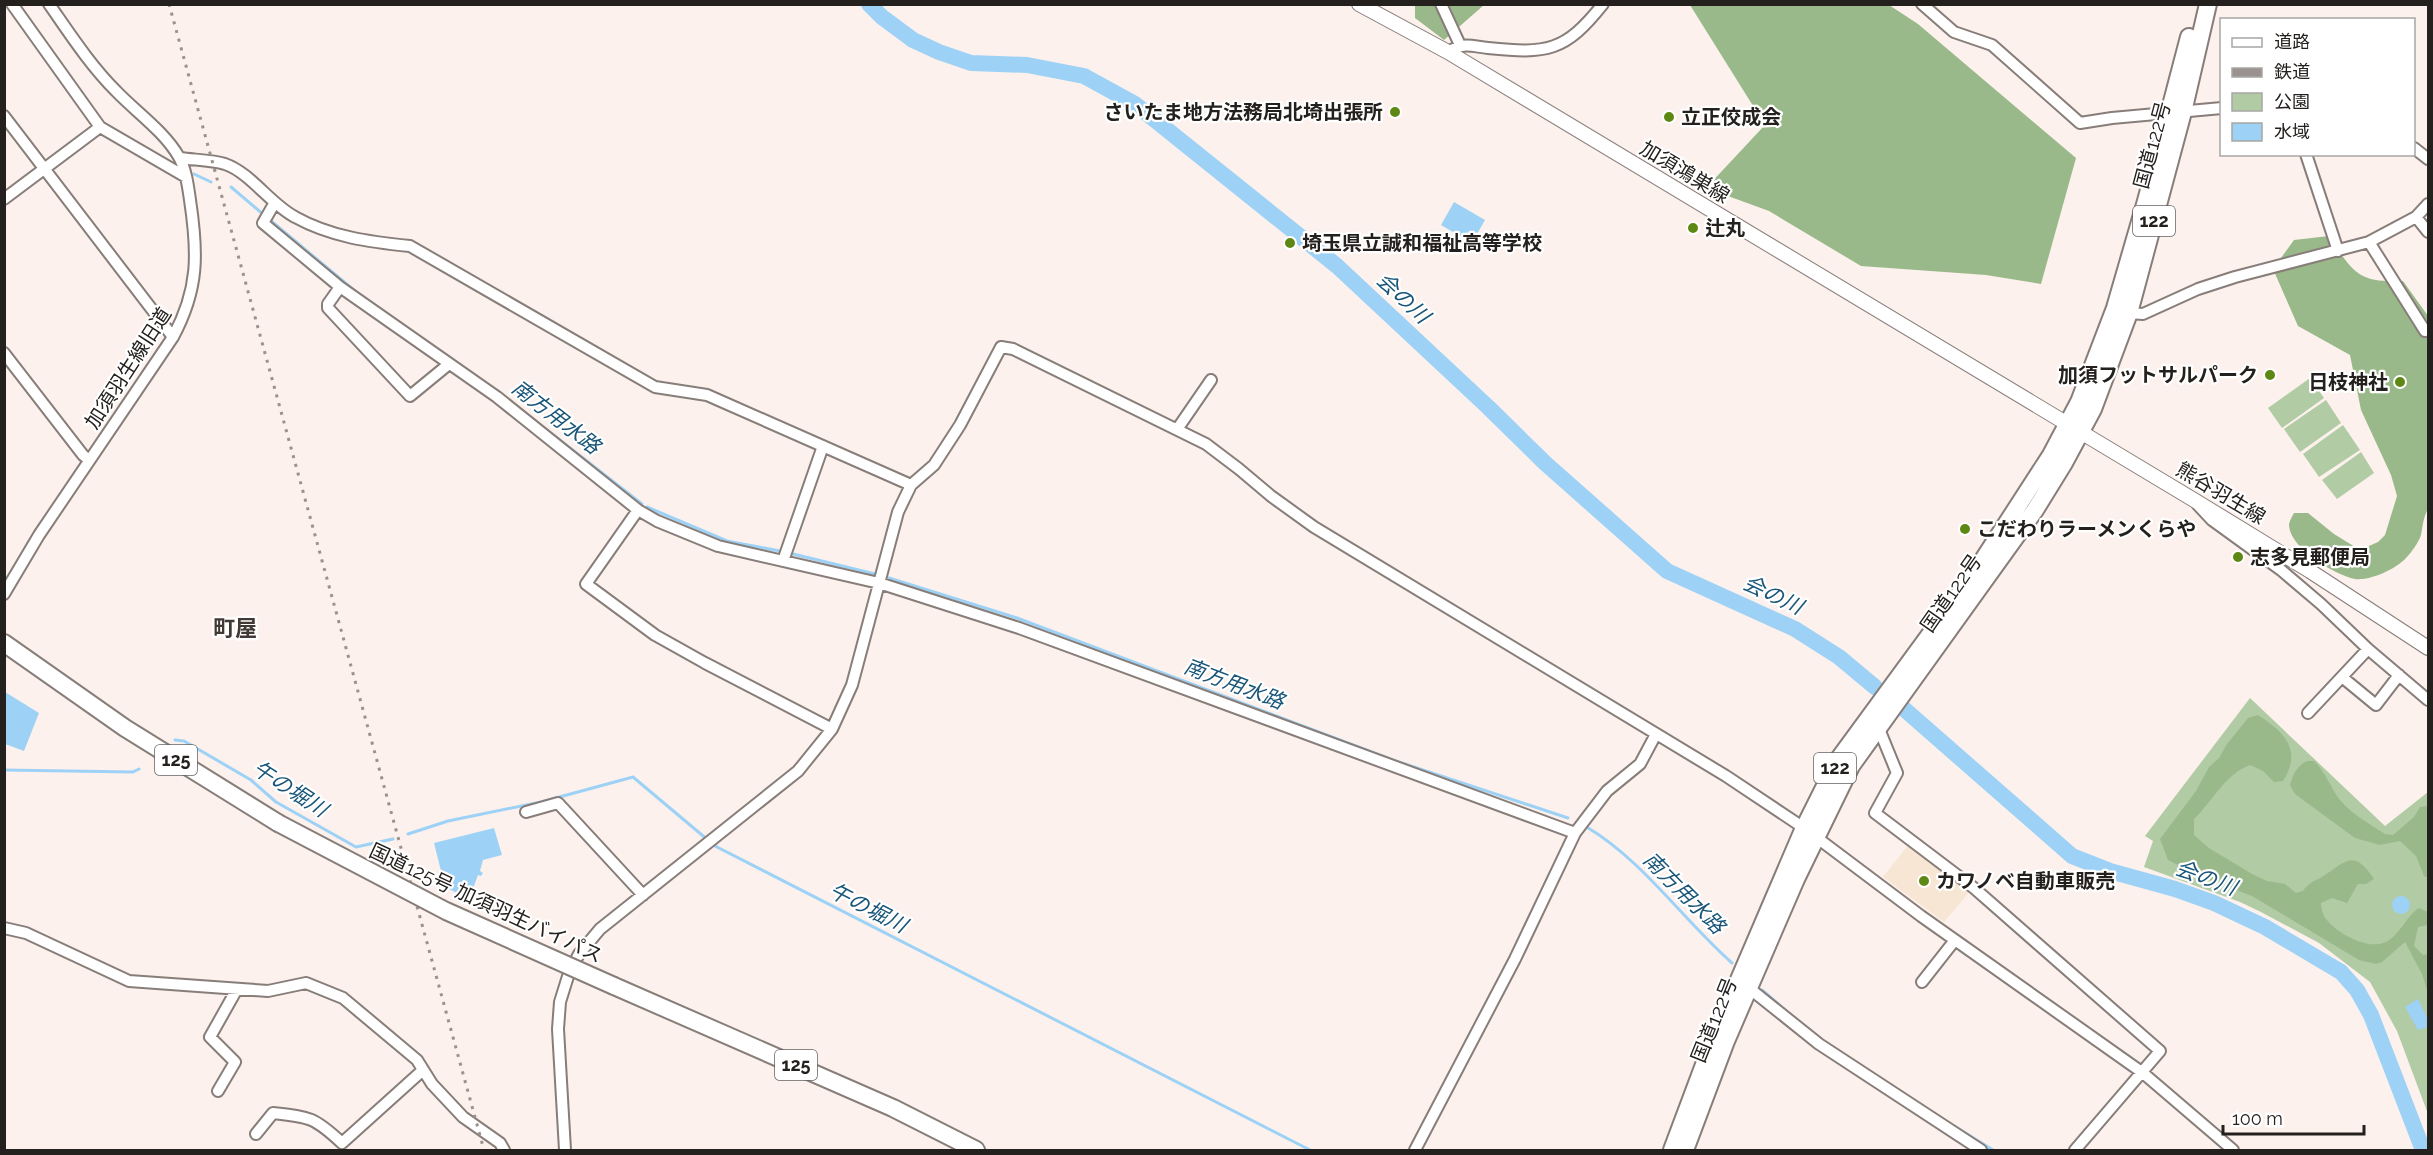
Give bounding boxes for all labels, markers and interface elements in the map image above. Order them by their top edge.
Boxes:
legend [2220,18,2415,156]
text: 道路 [2274,31,2310,52]
text: 鉄道 [2274,61,2310,82]
text: 公園 [2274,91,2310,112]
street label: 国道122号 [2129,99,2175,191]
place label: さいたま地方法務局北埼出張所 [1104,100,1383,124]
marker: さいたま地方法務局北埼出張所 [1388,105,1402,119]
place label: 立正佼成会 [1681,105,1781,129]
marker: 立正佼成会 [1662,110,1676,124]
text: 水域 [2274,121,2310,142]
street label: 加須鴻巣線 [1636,136,1734,208]
road number: 122 [2133,206,2175,236]
place label: 辻丸 [1705,216,1745,240]
marker: 辻丸 [1686,221,1700,235]
place label: 埼玉県立誠和福祉高等学校 [1302,231,1542,255]
marker: 埼玉県立誠和福祉高等学校 [1283,236,1297,250]
water label: 会の川 [1372,267,1436,330]
street label: 加須羽生線旧道 [80,303,176,433]
place label: 加須フットサルパーク [2058,363,2258,387]
marker: 加須フットサルパーク [2263,368,2277,382]
place label: 日枝神社 [2308,370,2388,394]
water label: 南方用水路 [507,374,607,460]
marker: 日枝神社 [2393,375,2407,389]
street label: 熊谷羽生線 [2172,457,2270,529]
place label: こだわりラーメンくらや [1977,517,2196,541]
marker: こだわりラーメンくらや [1958,522,1972,536]
place label: 志多見郵便局 [2250,545,2370,569]
street label: 国道122号 [1916,549,1986,637]
marker: 志多見郵便局 [2231,550,2245,564]
water label: 会の川 [1739,570,1809,620]
district label: 町屋 [213,615,257,641]
water label: 南方用水路 [1181,653,1290,715]
road number: 125 [155,745,197,775]
road number: 122 [1814,753,1856,783]
water label: 午の堀川 [248,755,334,823]
street label: 国道125号 加須羽生バイパス [366,838,606,968]
water label: 南方用水路 [1638,847,1732,940]
water label: 会の川 [2172,855,2242,901]
place label: カワノベ自動車販売 [1936,869,2115,893]
marker: カワノベ自動車販売 [1917,874,1931,888]
water label: 午の堀川 [825,877,913,939]
street label: 国道122号 [1686,974,1742,1066]
road number: 125 [775,1050,817,1080]
scale bar [2223,1098,2364,1136]
text: 100 m [2232,1108,2283,1129]

